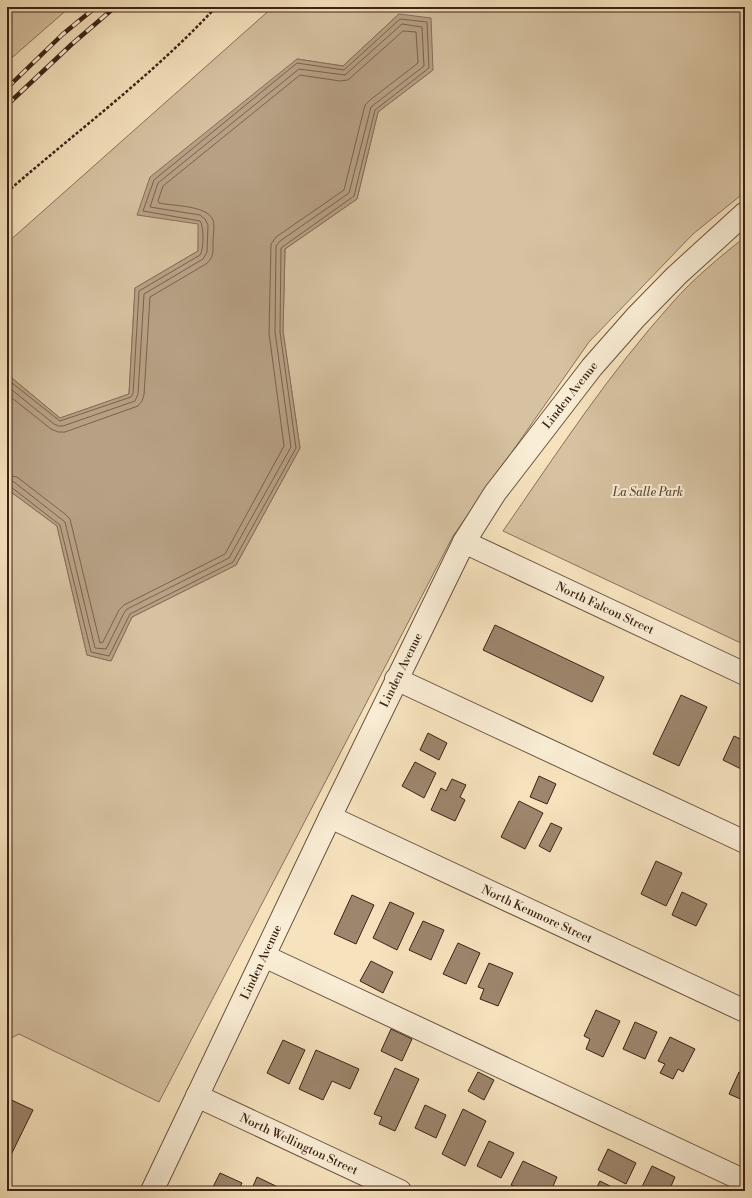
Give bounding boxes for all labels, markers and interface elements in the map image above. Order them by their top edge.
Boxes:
street label: Linden Avenue [540,359,601,432]
park label: La Salle Park [612,485,683,500]
street label: North Falcon Street [553,579,657,638]
street label: Linden Avenue [377,630,426,710]
street label: North Kenmore Street [479,882,595,947]
street label: Linden Avenue [238,922,285,1002]
street label: North Wellington Street [237,1110,361,1179]

